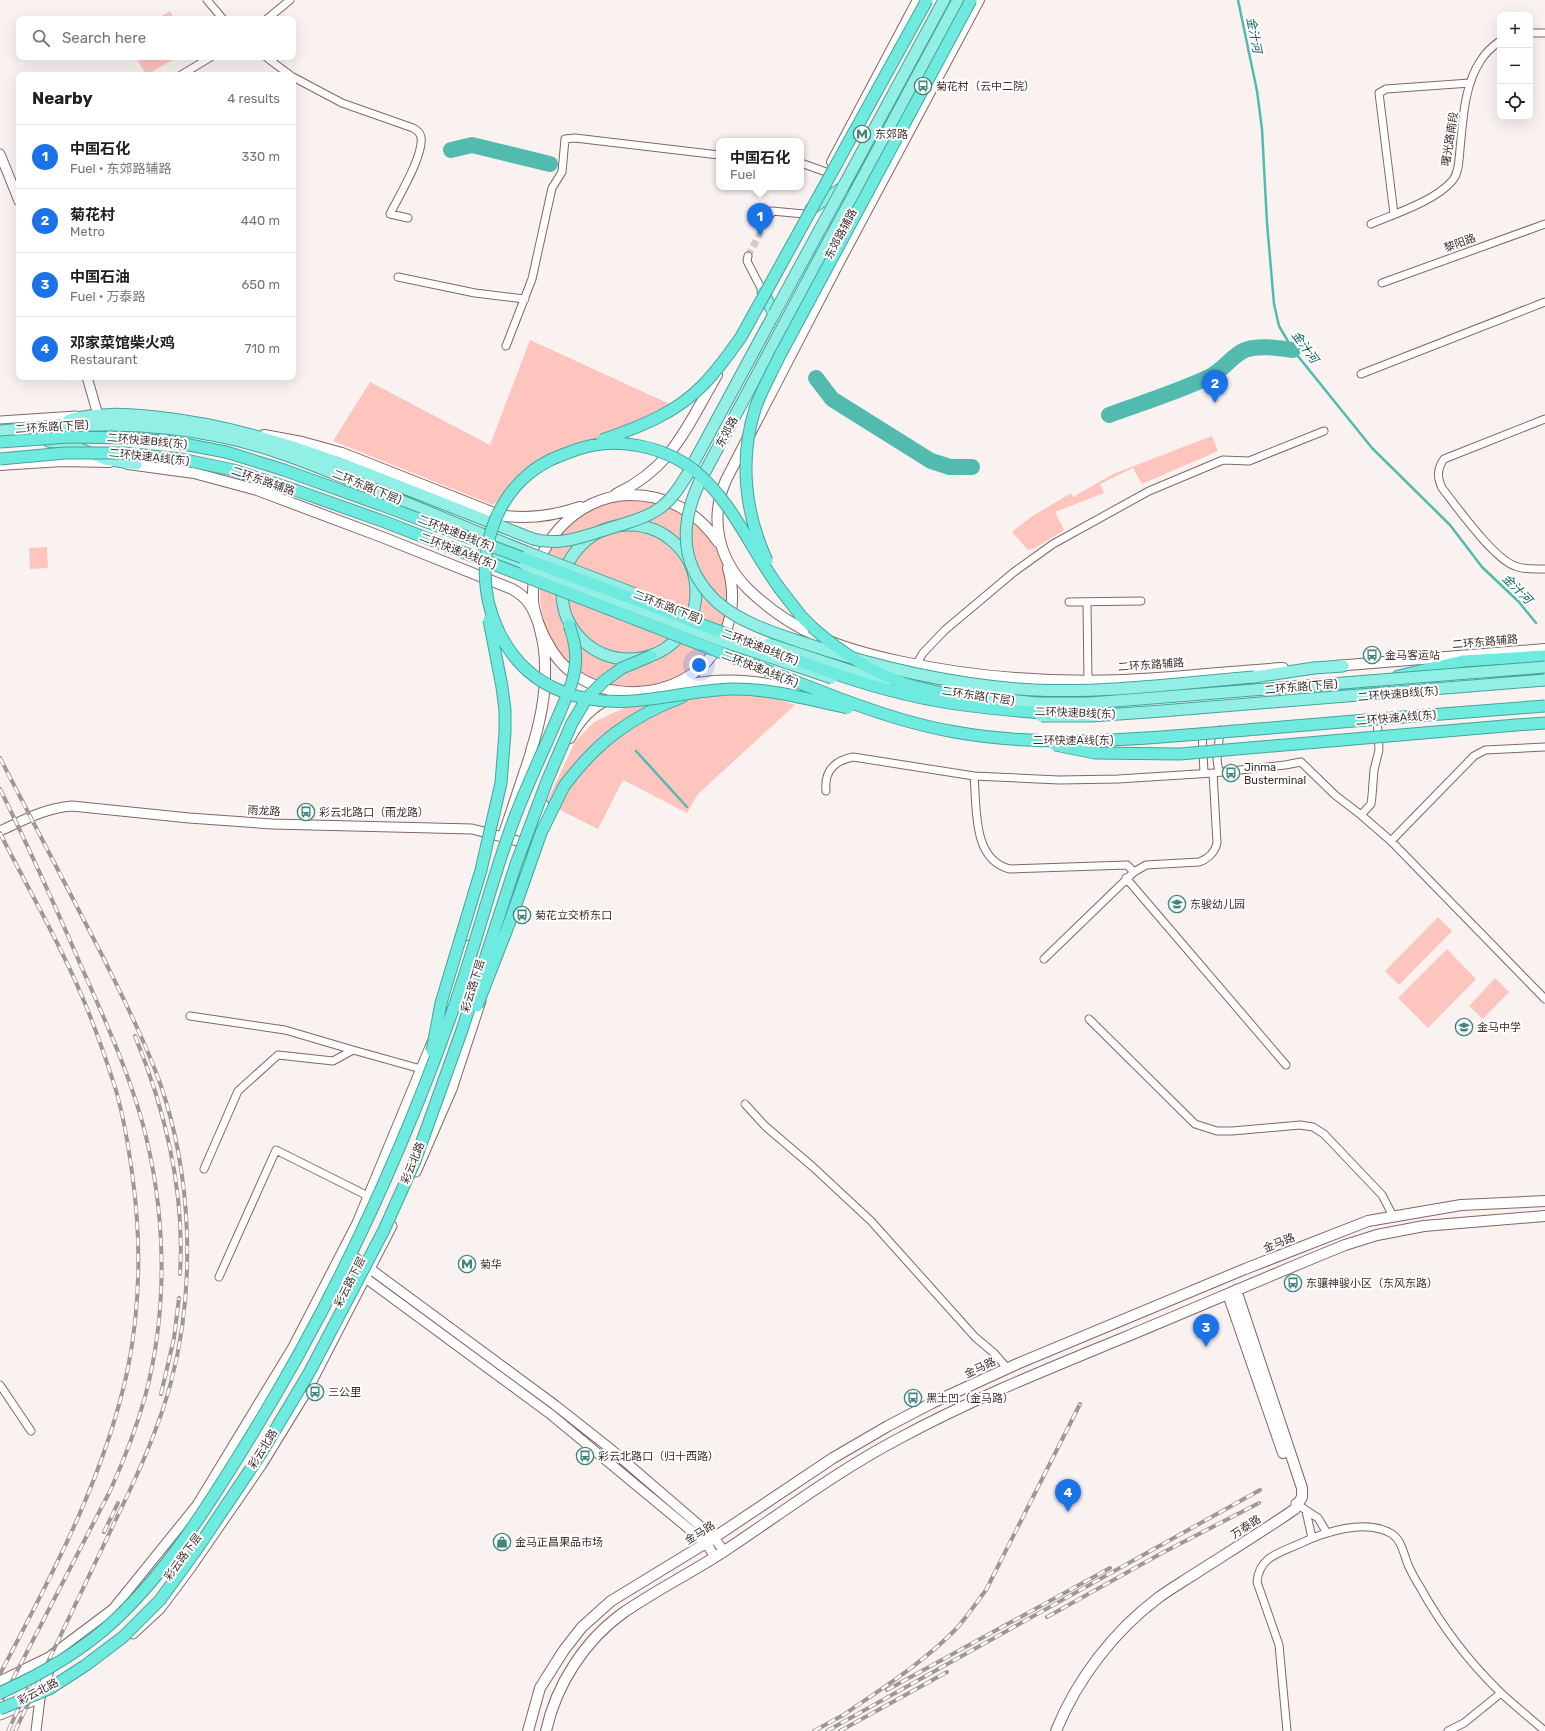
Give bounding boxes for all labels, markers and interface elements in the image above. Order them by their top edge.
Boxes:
map controls [1497,12,1533,120]
button: + [1497,12,1533,48]
search box [16,16,296,60]
water label: 金汁河 [1244,16,1265,56]
icon: search [30,27,52,49]
text: Search here [62,29,146,47]
button: − [1497,48,1533,84]
bus stop icon: 菊花村（云中二院） [913,76,933,96]
place label: 菊花村（云中二院） [936,80,1035,93]
button: locate [1497,84,1533,120]
text: Nearby [32,88,93,108]
text: 4 results [227,91,280,106]
street label: 曙光路南段 [1439,111,1461,167]
metro station icon: 东郊路 [852,124,872,144]
place label: 东郊路 [875,128,908,141]
popup [716,138,804,190]
text: 中国石化 [70,140,130,158]
text: 1 [42,149,48,164]
text: 330 m [241,149,280,164]
text: 中国石化 [730,149,790,167]
text: Fuel · 东郊路辅路 [70,161,171,176]
text: Fuel [730,167,756,182]
pin: 1 [747,203,773,236]
text: 菊花村 [70,206,115,224]
street label: 东郊路辅路 [822,207,860,261]
text: 2 [41,213,49,228]
text: 440 m [241,213,280,228]
text: Metro [70,224,105,239]
street label: 黎阳路 [1442,231,1478,255]
text: 中国石油 [70,268,130,286]
text: 3 [41,277,49,292]
text: 650 m [241,277,280,292]
text: Fuel · 万泰路 [70,289,145,304]
water label: 金汁河 [1289,328,1322,367]
text: 邓家菜馆柴火鸡 [70,334,175,352]
text: 4 [41,341,49,356]
text: 710 m [245,341,280,356]
text: Restaurant [70,352,137,367]
pin: 2 [1202,370,1228,403]
street label: 东郊路 [714,414,740,450]
street label: 二环东路(下层) [15,418,89,436]
street label: 二环快速B线(东) [106,431,188,451]
street label: 二环快速A线(东) [108,446,190,468]
street label: 二环东路辅路 [230,464,296,498]
street label: 二环东路(下层) [331,467,404,507]
street label: 二环快速B线(东) [416,512,496,554]
street label: 二环快速A线(东) [418,530,498,572]
water label: 金汁河 [1499,571,1536,608]
street label: 二环东路(下层) [631,588,705,626]
street label: 二环快速B线(东) [720,626,800,668]
street label: 二环东路辅路 [1452,633,1518,651]
bus stop icon: 金马客运站 [1362,645,1382,665]
street label: 二环快速A线(东) [720,648,800,690]
place label: 金马客运站 [1385,649,1440,662]
your location [689,655,709,675]
street label: 二环东路辅路 [1118,656,1184,674]
street label: 二环东路(下层) [1264,677,1338,697]
street label: 二环东路(下层) [941,684,1016,708]
street label: 二环快速B线(东) [1357,684,1439,704]
street label: 二环快速B线(东) [1034,705,1116,721]
street label: 二环快速A线(东) [1355,708,1437,728]
street label: 二环快速A线(东) [1033,734,1114,747]
place label: Jinma Busterminal [1244,761,1306,787]
bus stop icon: Jinma Busterminal [1221,763,1241,783]
bus stop icon: 彩云北路口（雨龙路） [296,802,316,822]
street label: 雨龙路 [247,804,281,818]
place label: 彩云北路口（雨龙路） [319,806,429,819]
school or university icon: 东骏幼儿园 [1167,894,1187,914]
place label: 东骏幼儿园 [1190,898,1245,911]
bus stop icon: 菊花立交桥东口 [512,905,532,925]
place label: 菊花立交桥东口 [535,909,612,922]
street label: 彩云路下层 [459,958,487,1014]
school or university icon: 金马中学 [1454,1017,1474,1037]
place label: 金马中学 [1477,1021,1521,1034]
street label: 彩云北路 [399,1140,427,1186]
street label: 金马路 [1261,1231,1297,1255]
metro station icon: 菊华 [457,1254,477,1274]
street label: 彩云路下层 [332,1255,368,1309]
place label: 菊华 [480,1258,502,1271]
bus stop icon: 东骧神骏小区（东风东路） [1283,1273,1303,1293]
place label: 东骧神骏小区（东风东路） [1306,1277,1438,1290]
pin: 3 [1193,1314,1219,1347]
street label: 金马路 [962,1355,998,1381]
bus stop icon: 三公里 [305,1382,325,1402]
place label: 三公里 [328,1386,361,1399]
bus stop icon: 黑土凹（金马路） [903,1388,923,1408]
place label: 黑土凹（金马路） [926,1392,1014,1405]
street label: 彩云北路 [246,1427,280,1471]
bus stop icon: 彩云北路口（归十西路） [575,1446,595,1466]
place label: 彩云北路口（归十西路） [598,1450,719,1463]
pin: 4 [1055,1479,1081,1512]
street label: 万泰路 [1229,1513,1263,1541]
street label: 金马路 [683,1519,717,1547]
street label: 彩云路下层 [162,1531,204,1583]
shop icon: 金马正昌果品市场 [492,1532,512,1552]
place label: 金马正昌果品市场 [515,1536,603,1549]
street label: 彩云北路 [15,1676,61,1708]

